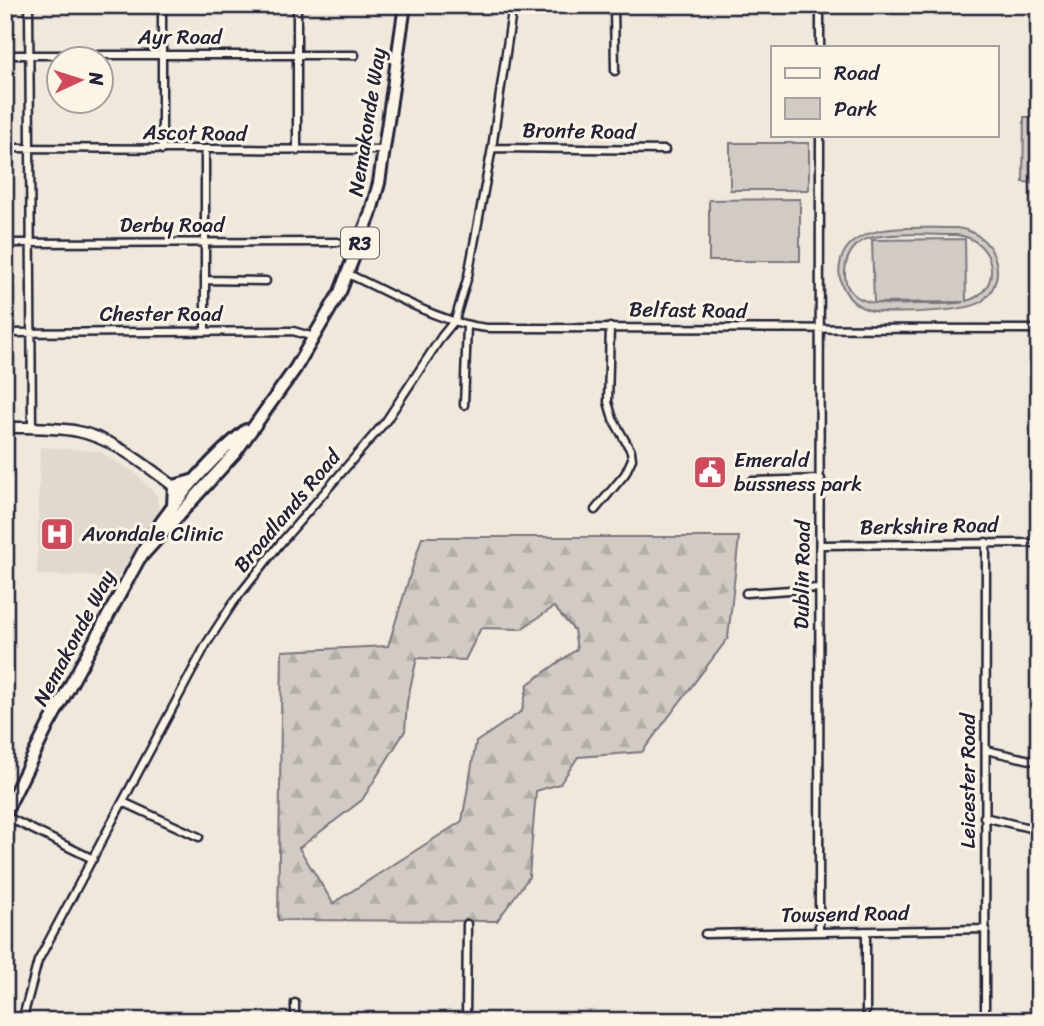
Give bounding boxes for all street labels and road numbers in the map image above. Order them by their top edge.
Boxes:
street label: Ayr Road [137,18,224,56]
street label: Nemakonde Way [337,45,398,199]
street label: Bronte Road [522,111,638,151]
street label: Ascot Road [142,113,249,153]
street label: Derby Road [120,206,226,244]
road number: R3 [341,228,379,258]
street label: Belfast Road [629,290,749,330]
street label: Chester Road [100,295,224,333]
street label: Broadlands Road [224,439,352,581]
street label: Berkshire Road [859,506,1000,546]
street label: Dublin Road [782,518,822,630]
street label: Nemakonde Way [22,563,126,713]
street label: Leicester Road [949,712,987,848]
street label: Towsend Road [781,894,911,934]

